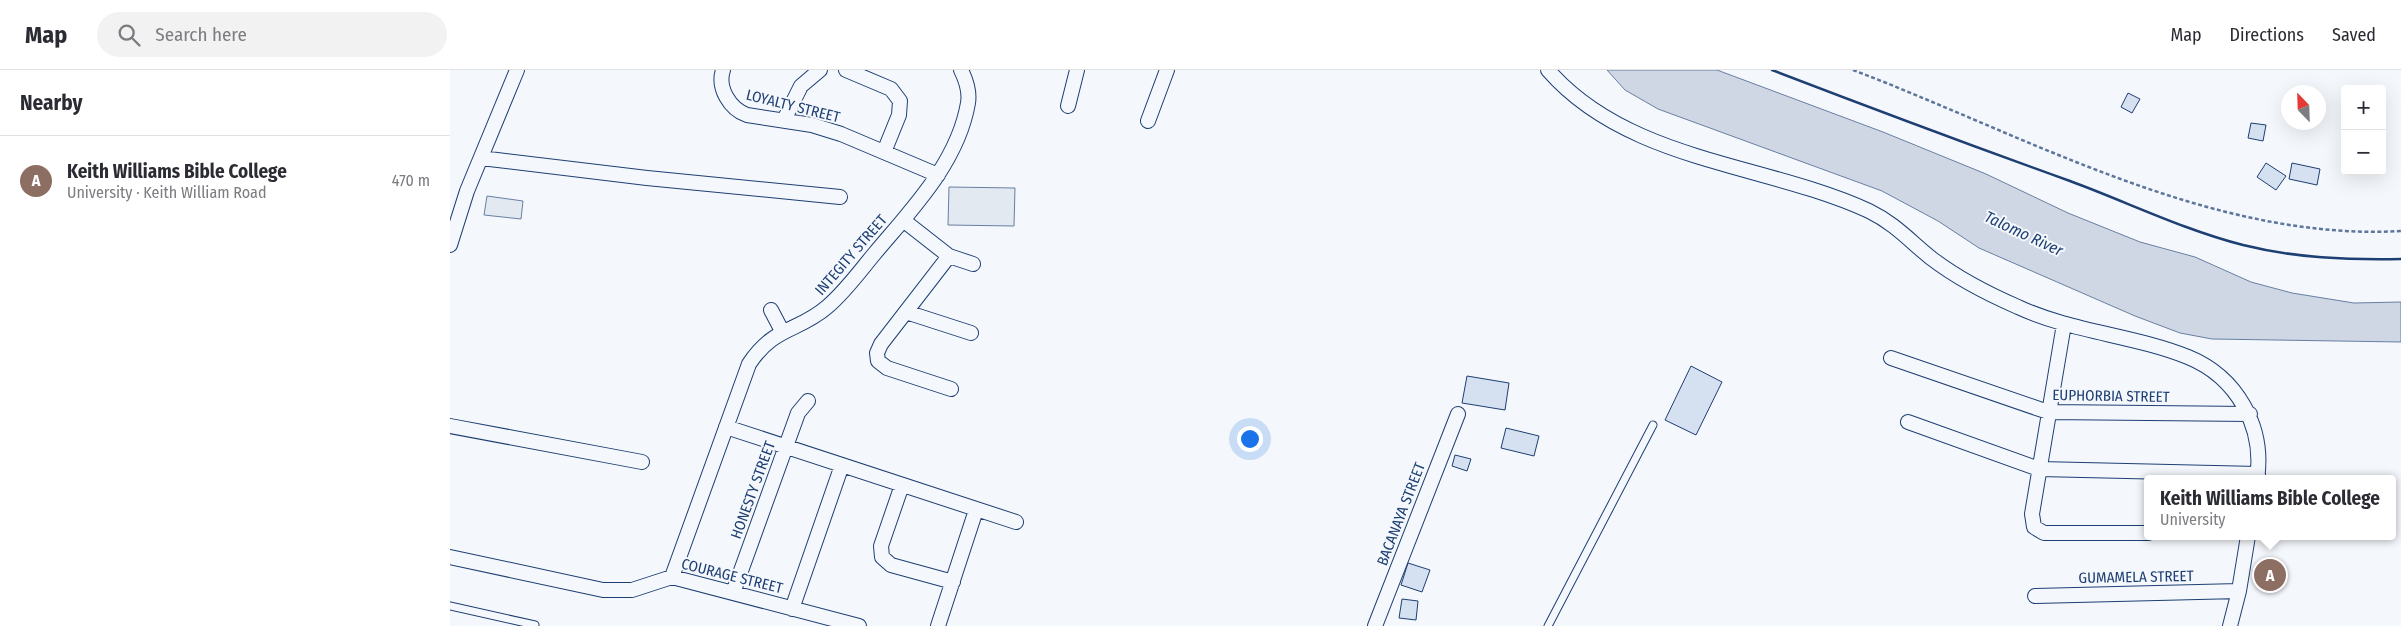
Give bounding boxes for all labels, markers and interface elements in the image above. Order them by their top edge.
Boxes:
search box [97,12,447,57]
text: Map [25,21,67,49]
icon: search [115,21,143,49]
text: Search here [155,23,247,46]
text: Map [2170,24,2202,46]
text: Directions [2230,24,2304,46]
text: Saved [2332,24,2376,46]
north arrow [2281,85,2326,130]
map controls [2341,85,2386,175]
button: + [2341,85,2386,130]
street label: LOYALTY STREET [744,86,842,126]
text: Nearby [20,90,82,116]
button: − [2341,130,2386,175]
text: Keith Williams Bible College [67,160,287,183]
text: A [32,171,40,190]
text: 470 m [392,171,430,190]
text: University · Keith William Road [67,183,266,202]
water label: Talomo River [1981,207,2067,260]
street label: INTEGITY STREET [811,211,891,299]
street label: EUPHORBIA STREET [2052,386,2170,406]
your location [1237,426,1263,452]
street label: HONESTY STREET [727,439,779,541]
street label: BACANAYA STREET [1373,460,1429,568]
popup [2144,475,2396,540]
text: Keith Williams Bible College [2160,487,2380,510]
text: University [2160,510,2226,529]
street label: COURAGE STREET [679,555,785,597]
pin: A [2254,556,2286,594]
street label: GUMAMELA STREET [2078,567,2194,587]

